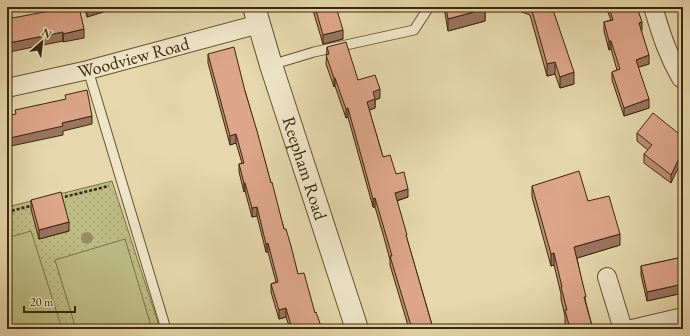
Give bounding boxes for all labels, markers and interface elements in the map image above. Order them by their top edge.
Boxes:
north arrow [22,22,62,62]
text: N [39,25,54,41]
street label: Woodview Road [75,31,192,83]
street label: Reepham Road [278,113,333,224]
scale bar [24,288,75,314]
text: 20 m [30,294,54,310]

